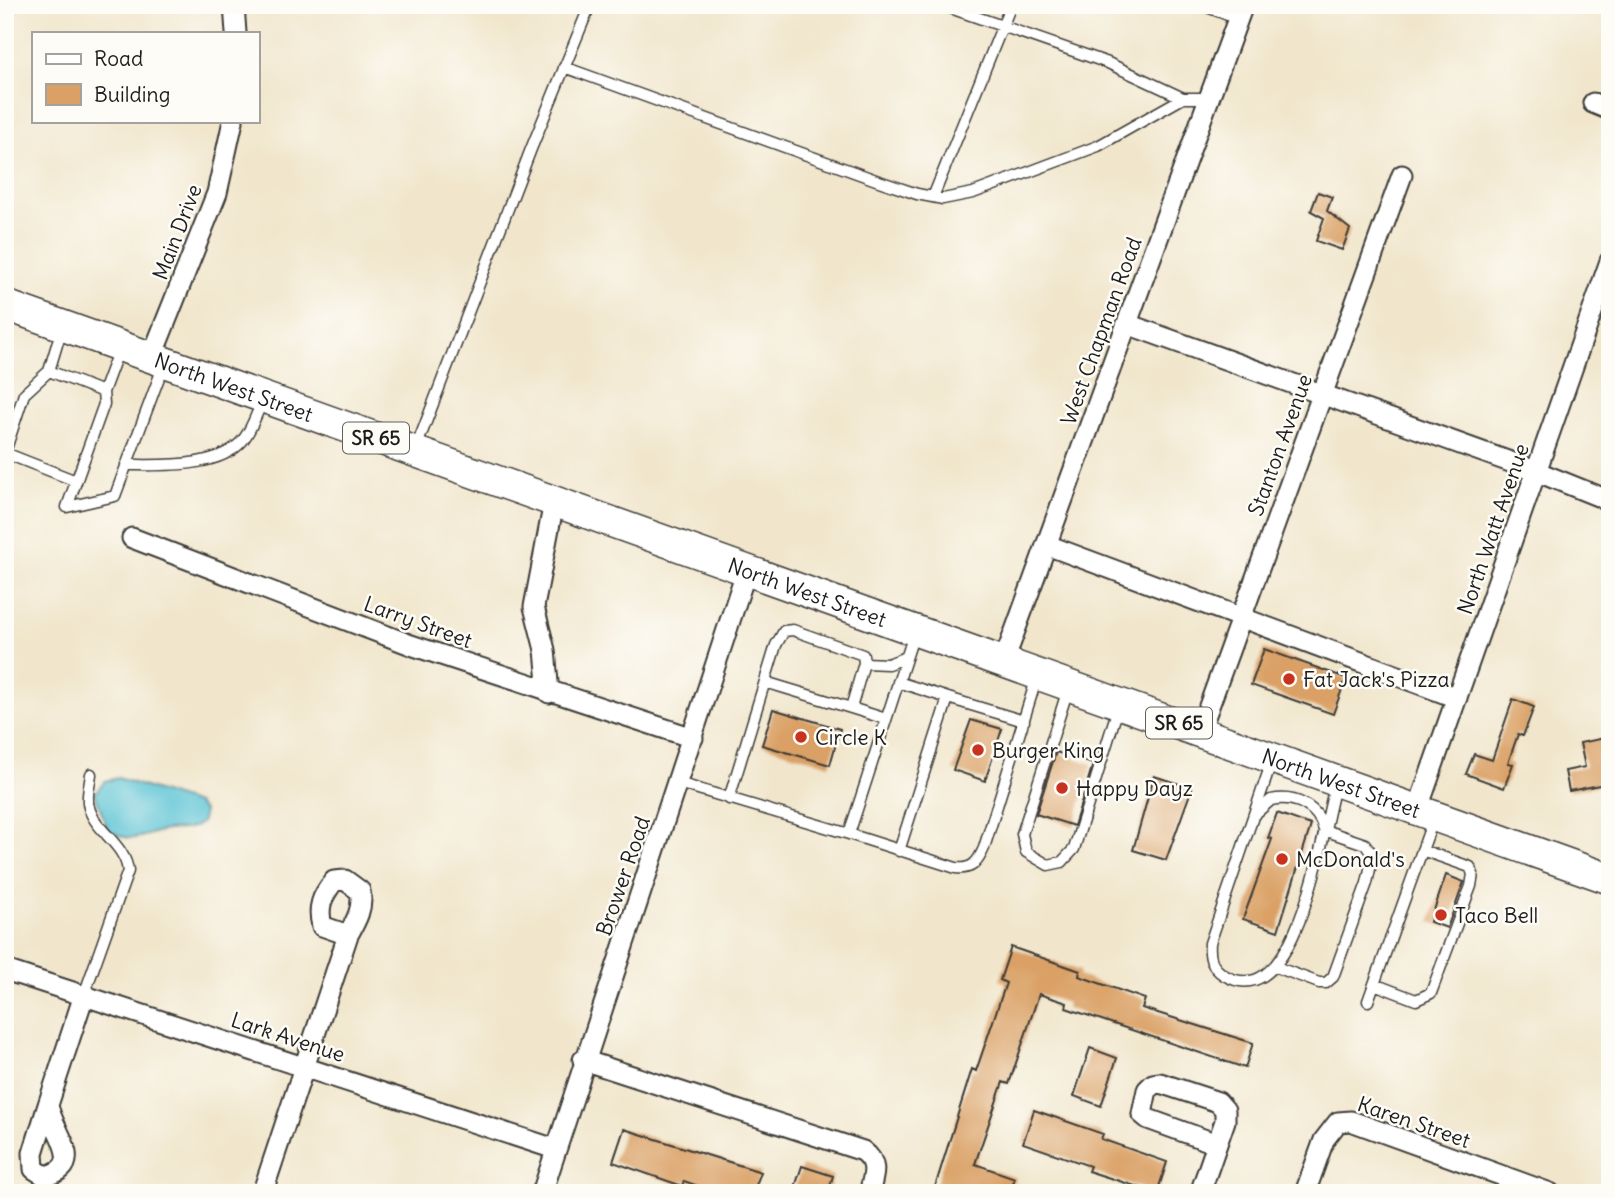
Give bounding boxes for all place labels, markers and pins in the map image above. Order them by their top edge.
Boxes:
place label: Fat Jack's Pizza [1303,666,1449,693]
marker: Fat Jack's Pizza [1281,671,1297,687]
place label: Circle K [815,724,887,751]
marker: Circle K [793,729,809,745]
place label: Burger King [992,737,1105,764]
marker: Burger King [970,742,986,758]
place label: Happy Dayz [1076,775,1193,802]
marker: Happy Dayz [1054,780,1070,796]
place label: McDonald's [1296,846,1405,873]
marker: McDonald's [1274,851,1290,867]
place label: Taco Bell [1455,902,1538,929]
marker: Taco Bell [1433,907,1449,923]

